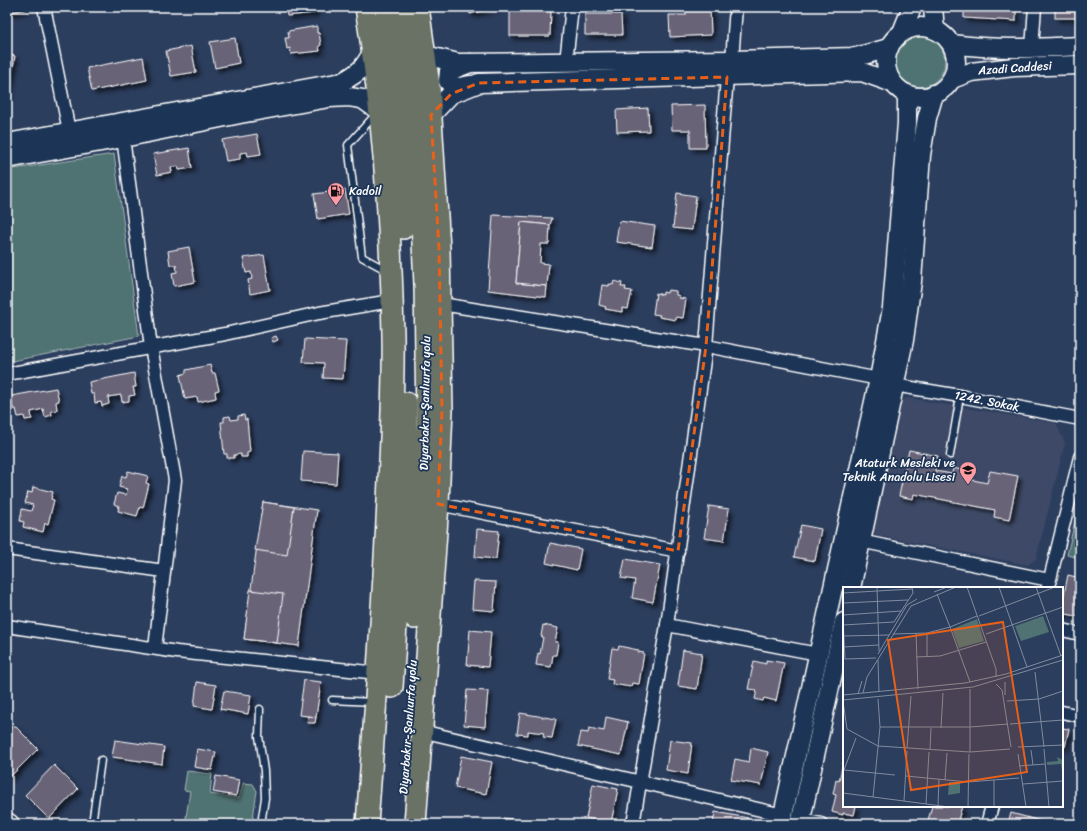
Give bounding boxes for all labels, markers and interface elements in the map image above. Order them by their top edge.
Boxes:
street label: Azadi Caddesi [977,54,1053,82]
place label: Kadoil [349,180,382,202]
fuel station icon: Kadoil [326,181,346,206]
street label: Diyarbakır-Şanlıurfa yolu [413,335,437,471]
street label: 1242. Sokak [953,384,1022,418]
place label: Ataturk Mesleki ve Teknik Anadolu Lisesi [842,452,956,488]
school or university icon: Ataturk Mesleki ve Teknik Anadolu Lisesi [958,460,978,485]
inset map [843,587,1063,807]
street label: Diyarbakır-Şanlıurfa yolu [392,659,424,795]

